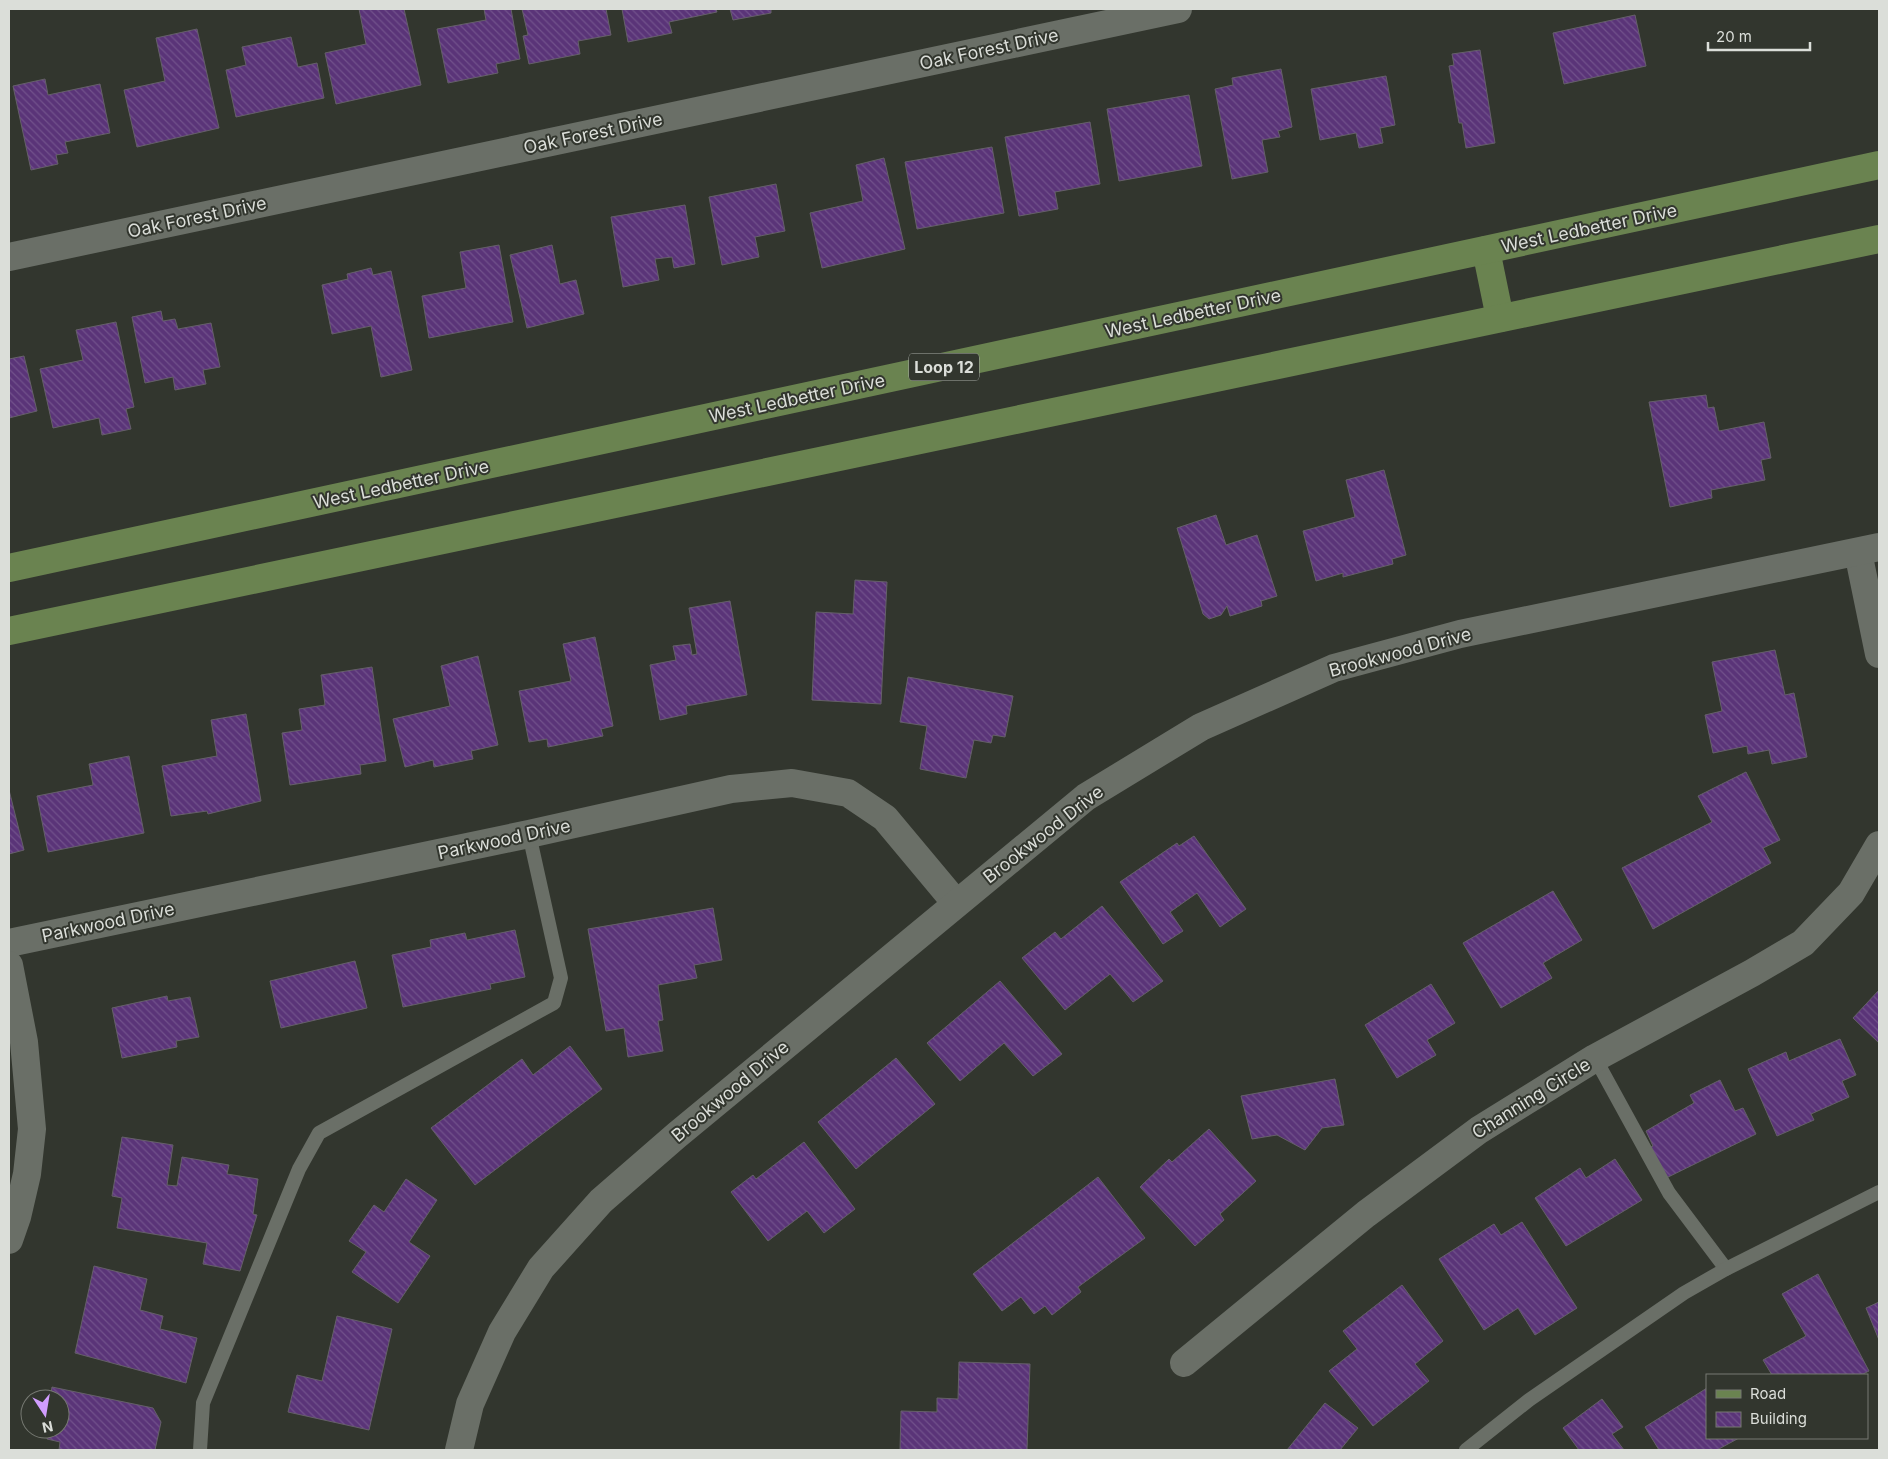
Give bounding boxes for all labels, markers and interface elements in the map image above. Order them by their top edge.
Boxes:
scale bar [1708,20,1810,52]
street label: Oak Forest Drive [918,24,1060,74]
text: 20 m [1716,27,1752,46]
street label: Oak Forest Drive [522,108,664,158]
street label: Oak Forest Drive [126,192,268,242]
street label: West Ledbetter Drive [1499,199,1679,257]
street label: West Ledbetter Drive [1103,284,1283,342]
road number: Loop 12 [909,354,979,381]
street label: West Ledbetter Drive [707,369,887,427]
street label: West Ledbetter Drive [311,455,491,513]
street label: Brookwood Drive [1327,623,1473,681]
street label: Brookwood Drive [979,781,1107,887]
street label: Parkwood Drive [436,815,572,863]
street label: Parkwood Drive [40,898,176,946]
street label: Brookwood Drive [667,1036,793,1146]
street label: Channing Circle [1468,1053,1594,1143]
legend [1706,1374,1868,1439]
text: Road [1750,1384,1786,1403]
north arrow [20,1389,70,1439]
text: Building [1750,1409,1807,1428]
text: N [41,1418,55,1437]

